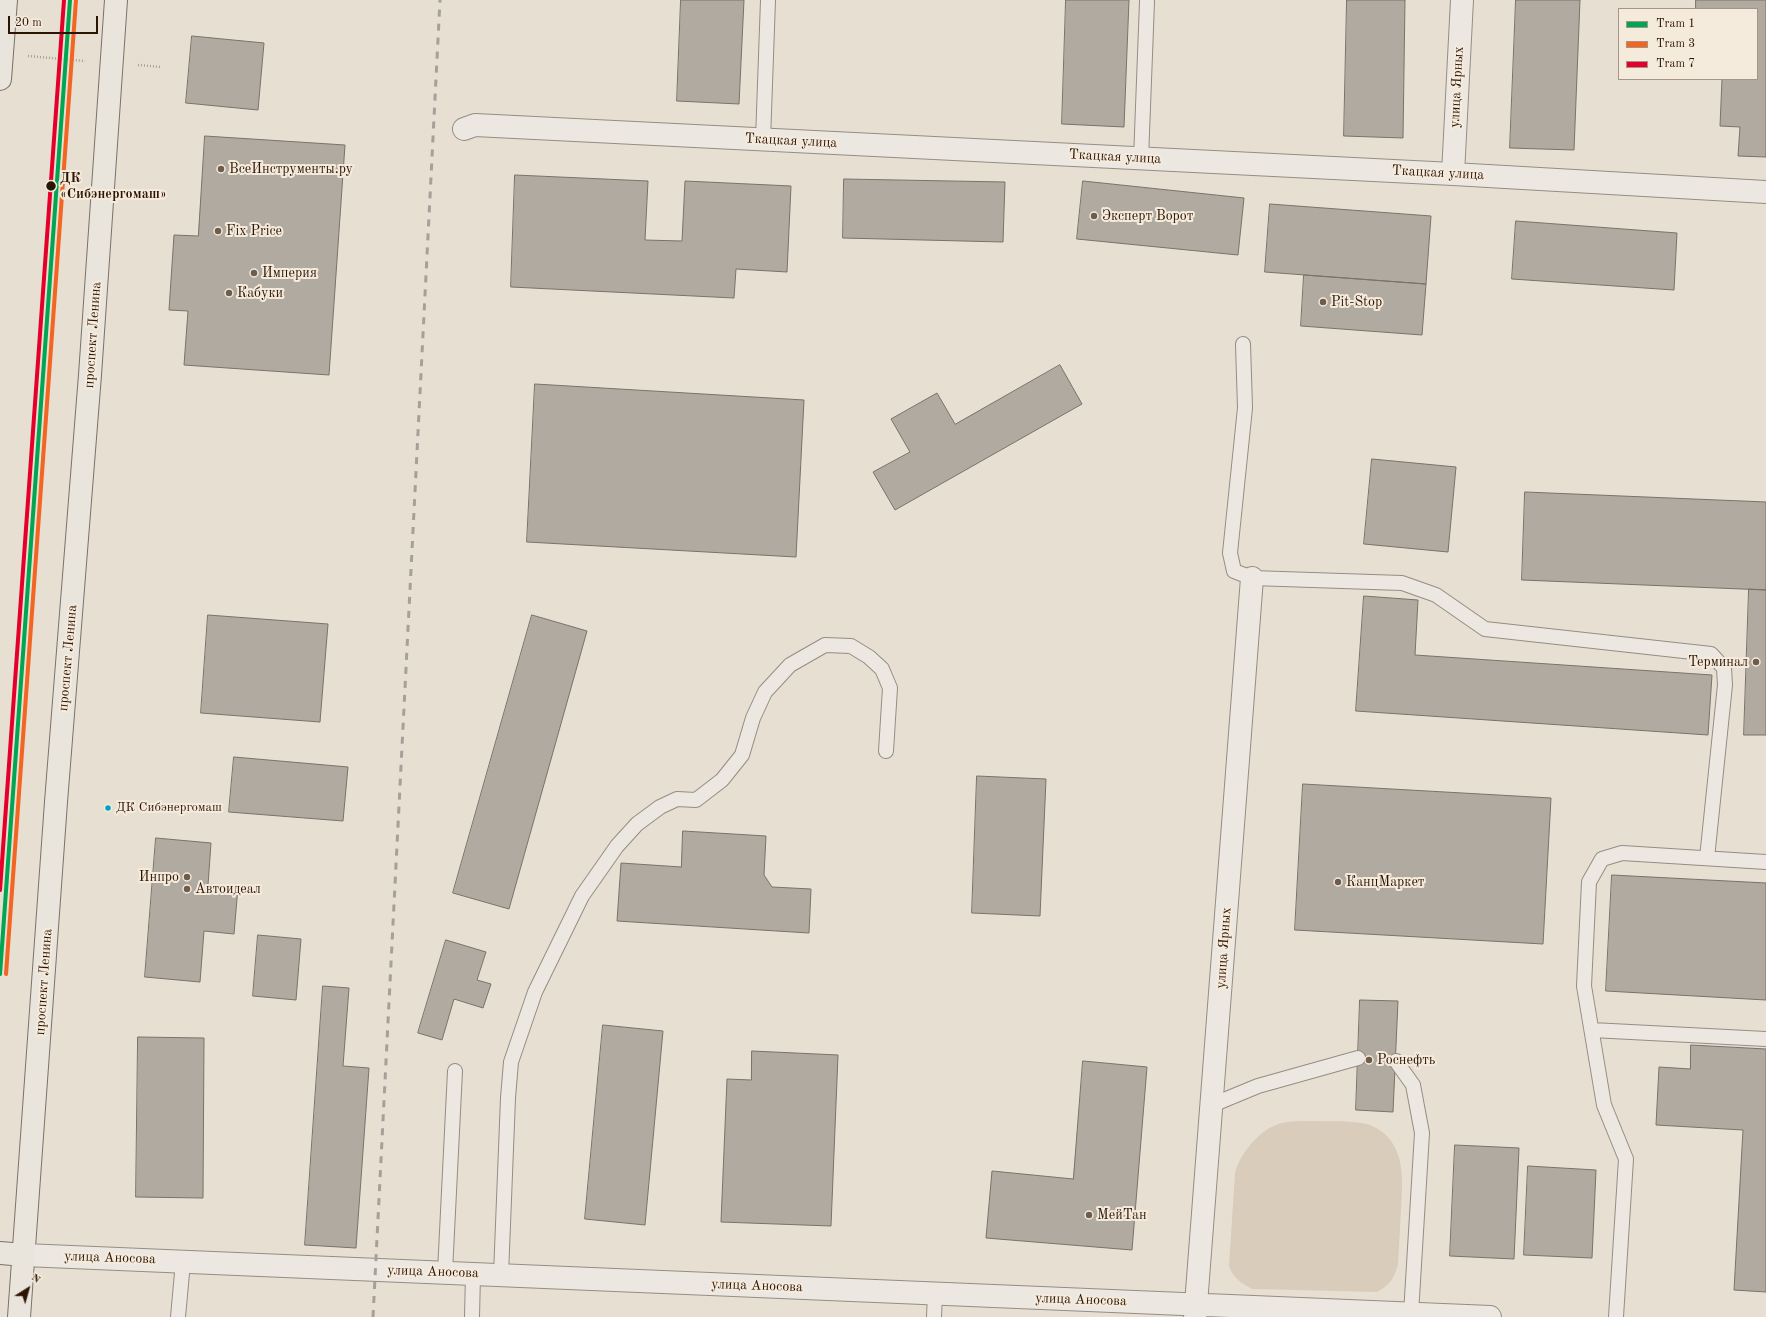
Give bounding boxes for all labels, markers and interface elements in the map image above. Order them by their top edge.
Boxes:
scale bar [10,8,100,34]
legend [1618,8,1758,80]
text: 20 m [15,17,42,29]
text: Tram 1 [1656,18,1695,30]
text: Tram 3 [1656,38,1695,50]
street label: улица Ярных [1446,46,1468,128]
text: Tram 7 [1656,58,1695,70]
street label: Ткацкая улица [744,130,838,152]
street label: Ткацкая улица [1068,146,1162,168]
place label: ВсеИнструменты.ру [229,161,353,177]
street label: Ткацкая улица [1391,162,1485,184]
marker: ВсеИнструменты.ру [216,164,226,174]
place label: ДК «Сибэнергомаш» [60,170,167,202]
marker: ДК «Сибэнергомаш» [44,179,58,193]
place label: Эксперт Ворот [1102,208,1193,224]
marker: Эксперт Ворот [1089,211,1099,221]
place label: Fix Price [226,223,282,239]
marker: Fix Price [213,226,223,236]
place label: Империя [262,265,317,281]
marker: Империя [249,268,259,278]
street label: проспект Ленина [81,281,105,389]
place label: Кабуки [237,285,283,301]
marker: Кабуки [224,288,234,298]
place label: Pit-Stop [1331,294,1382,310]
marker: Pit-Stop [1318,297,1328,307]
street label: проспект Ленина [55,604,81,712]
place label: Терминал [1688,654,1748,670]
marker: Терминал [1751,657,1761,667]
place label: ДК Сибэнергомаш [116,800,222,816]
marker: ДК Сибэнергомаш [103,803,113,813]
place label: Инпро [139,869,179,885]
marker: Инпро [182,872,192,882]
place label: КанцМаркет [1346,874,1424,890]
marker: КанцМаркет [1333,877,1343,887]
place label: Автоидеал [195,881,261,897]
marker: Автоидеал [182,884,192,894]
street label: улица Ярных [1213,907,1235,989]
street label: проспект Ленина [32,928,56,1036]
place label: Роснефть [1377,1052,1435,1068]
marker: Роснефть [1364,1055,1374,1065]
place label: МейТан [1097,1207,1147,1223]
marker: МейТан [1084,1210,1094,1220]
street label: улица Аносова [64,1248,156,1268]
street label: улица Аносова [387,1262,479,1282]
north arrow [8,1269,48,1309]
text: N [29,1272,42,1286]
street label: улица Аносова [711,1276,803,1296]
street label: улица Аносова [1035,1290,1127,1310]

